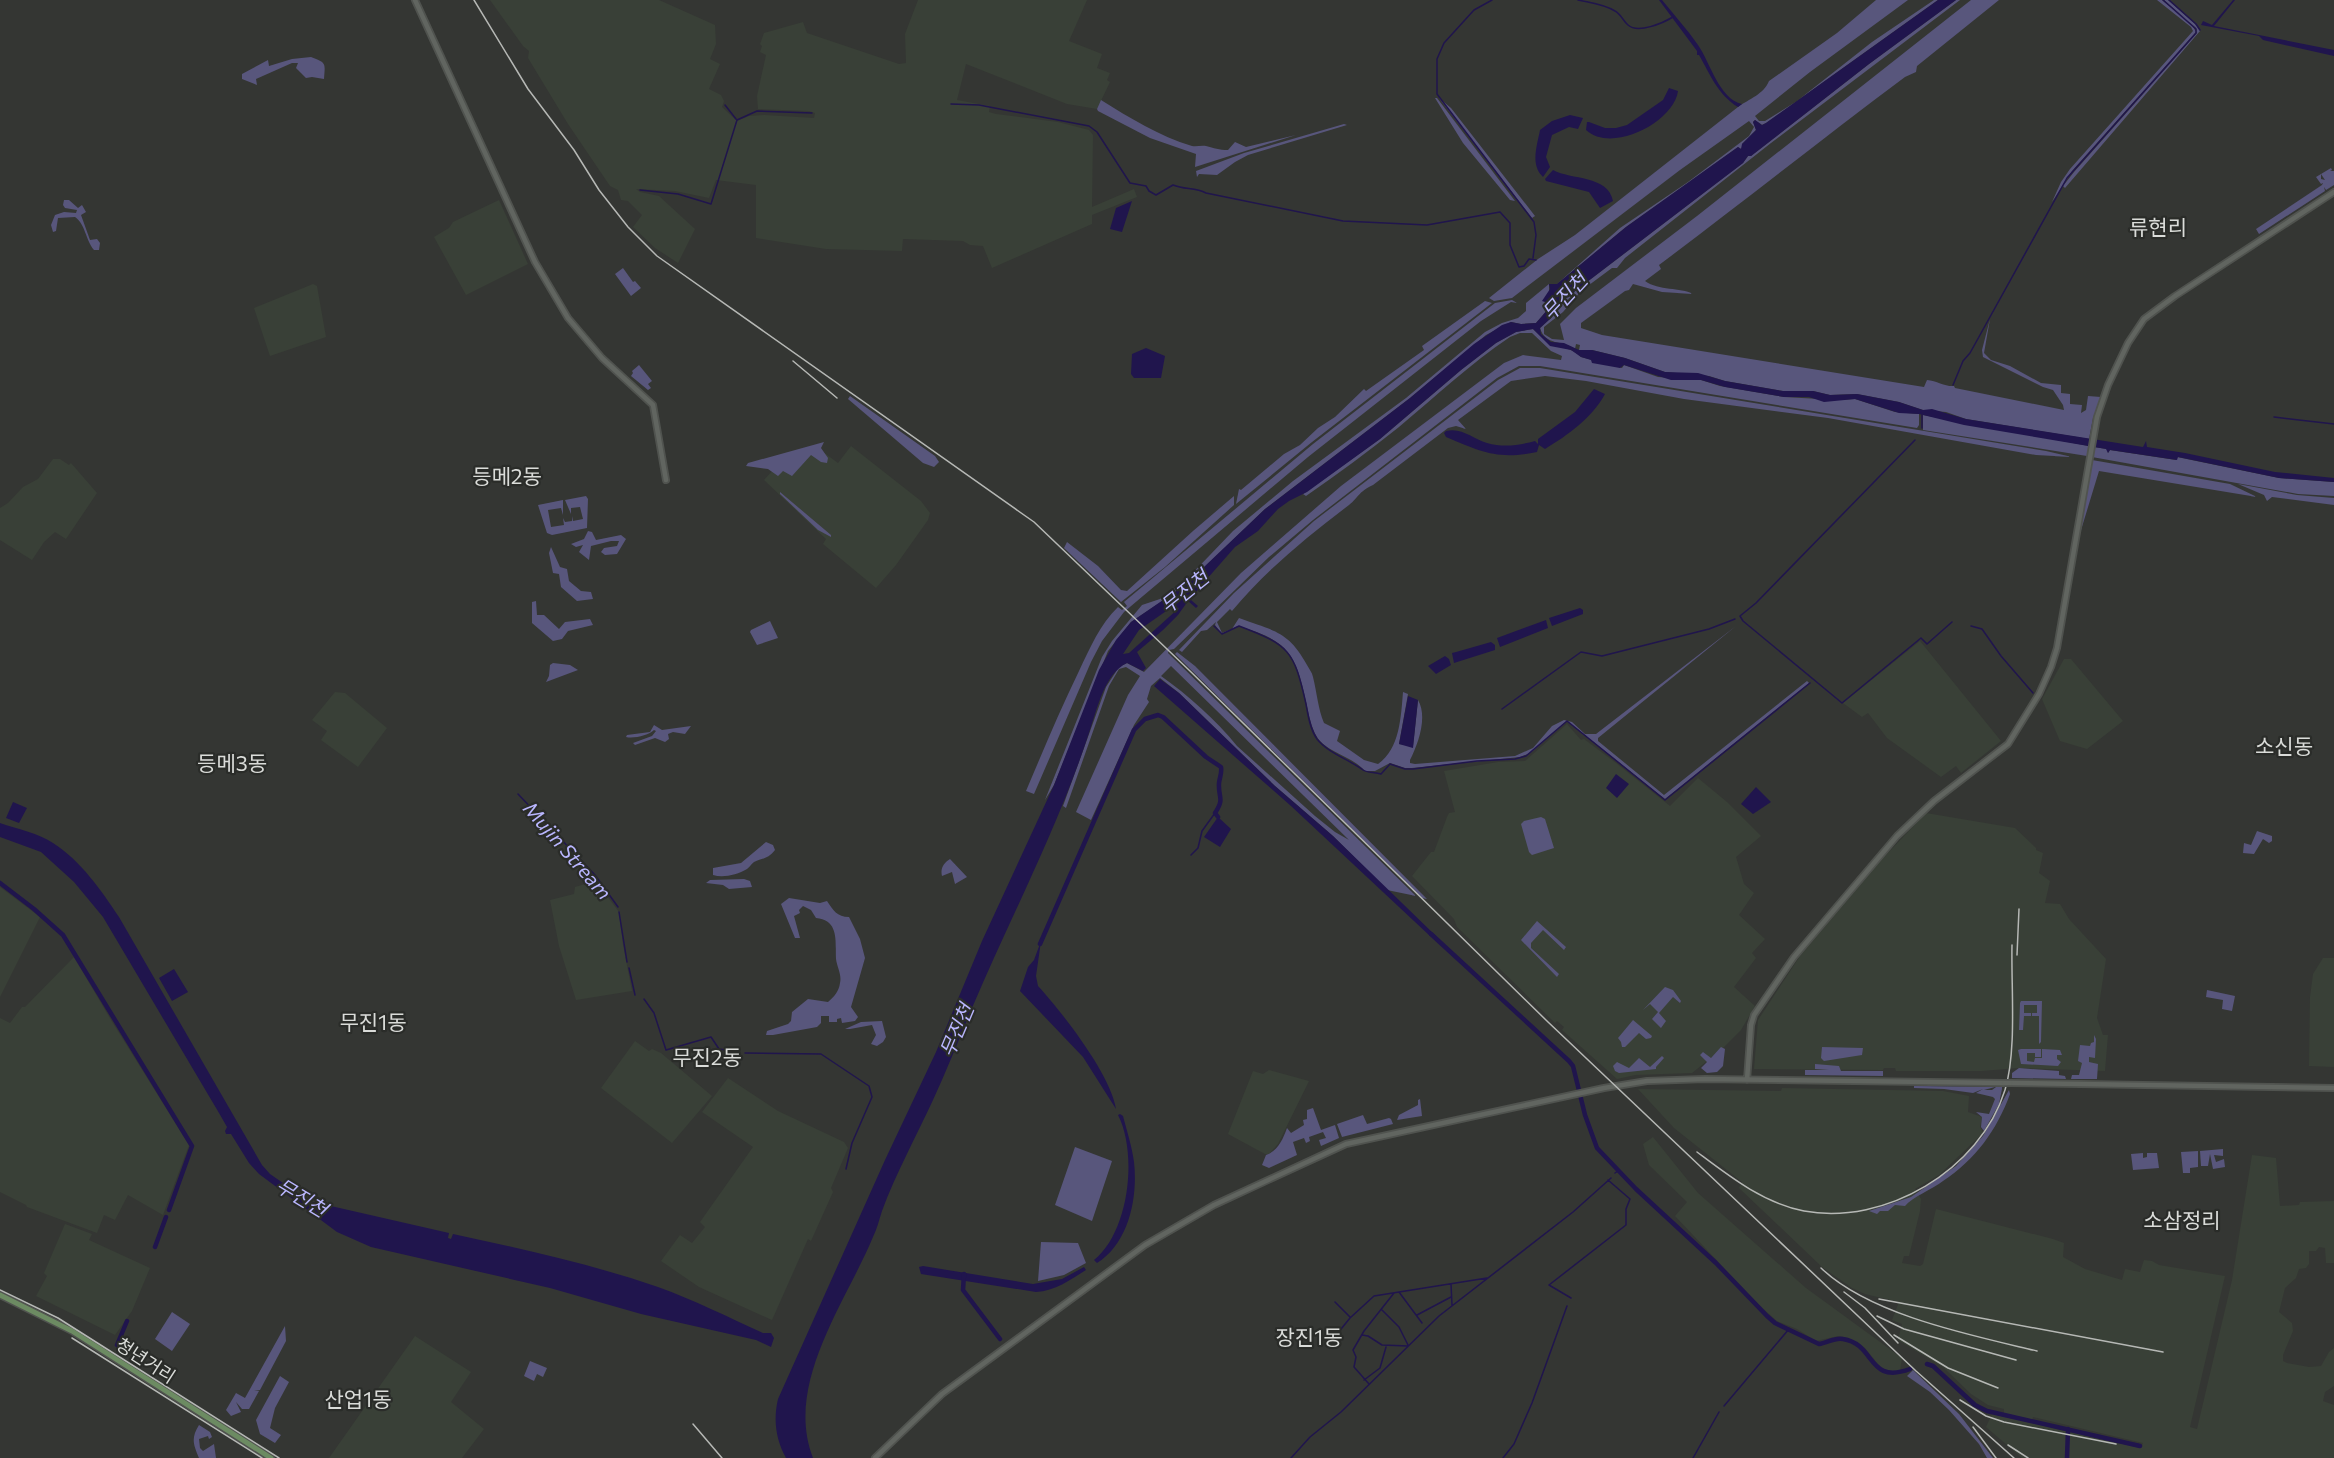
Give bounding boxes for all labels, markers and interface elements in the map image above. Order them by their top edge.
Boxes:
district label: 류현리 [2129,214,2187,239]
water label: 무진천 [1536,266,1593,324]
district label: 등메2동 [472,463,542,488]
water label: 무진천 [1155,563,1215,618]
district label: 소신동 [2255,733,2313,758]
district label: 등메3동 [197,750,267,775]
water label: Mujin Stream [519,796,617,904]
water label: 무진천 [934,998,979,1060]
district label: 무진1동 [340,1009,406,1034]
district label: 무진2동 [672,1044,742,1069]
water label: 무진천 [272,1172,334,1223]
district label: 소삼정리 [2143,1207,2221,1232]
district label: 장진1동 [1276,1324,1342,1349]
street label: 청년거리 [112,1333,180,1387]
district label: 산업1동 [325,1386,391,1411]

